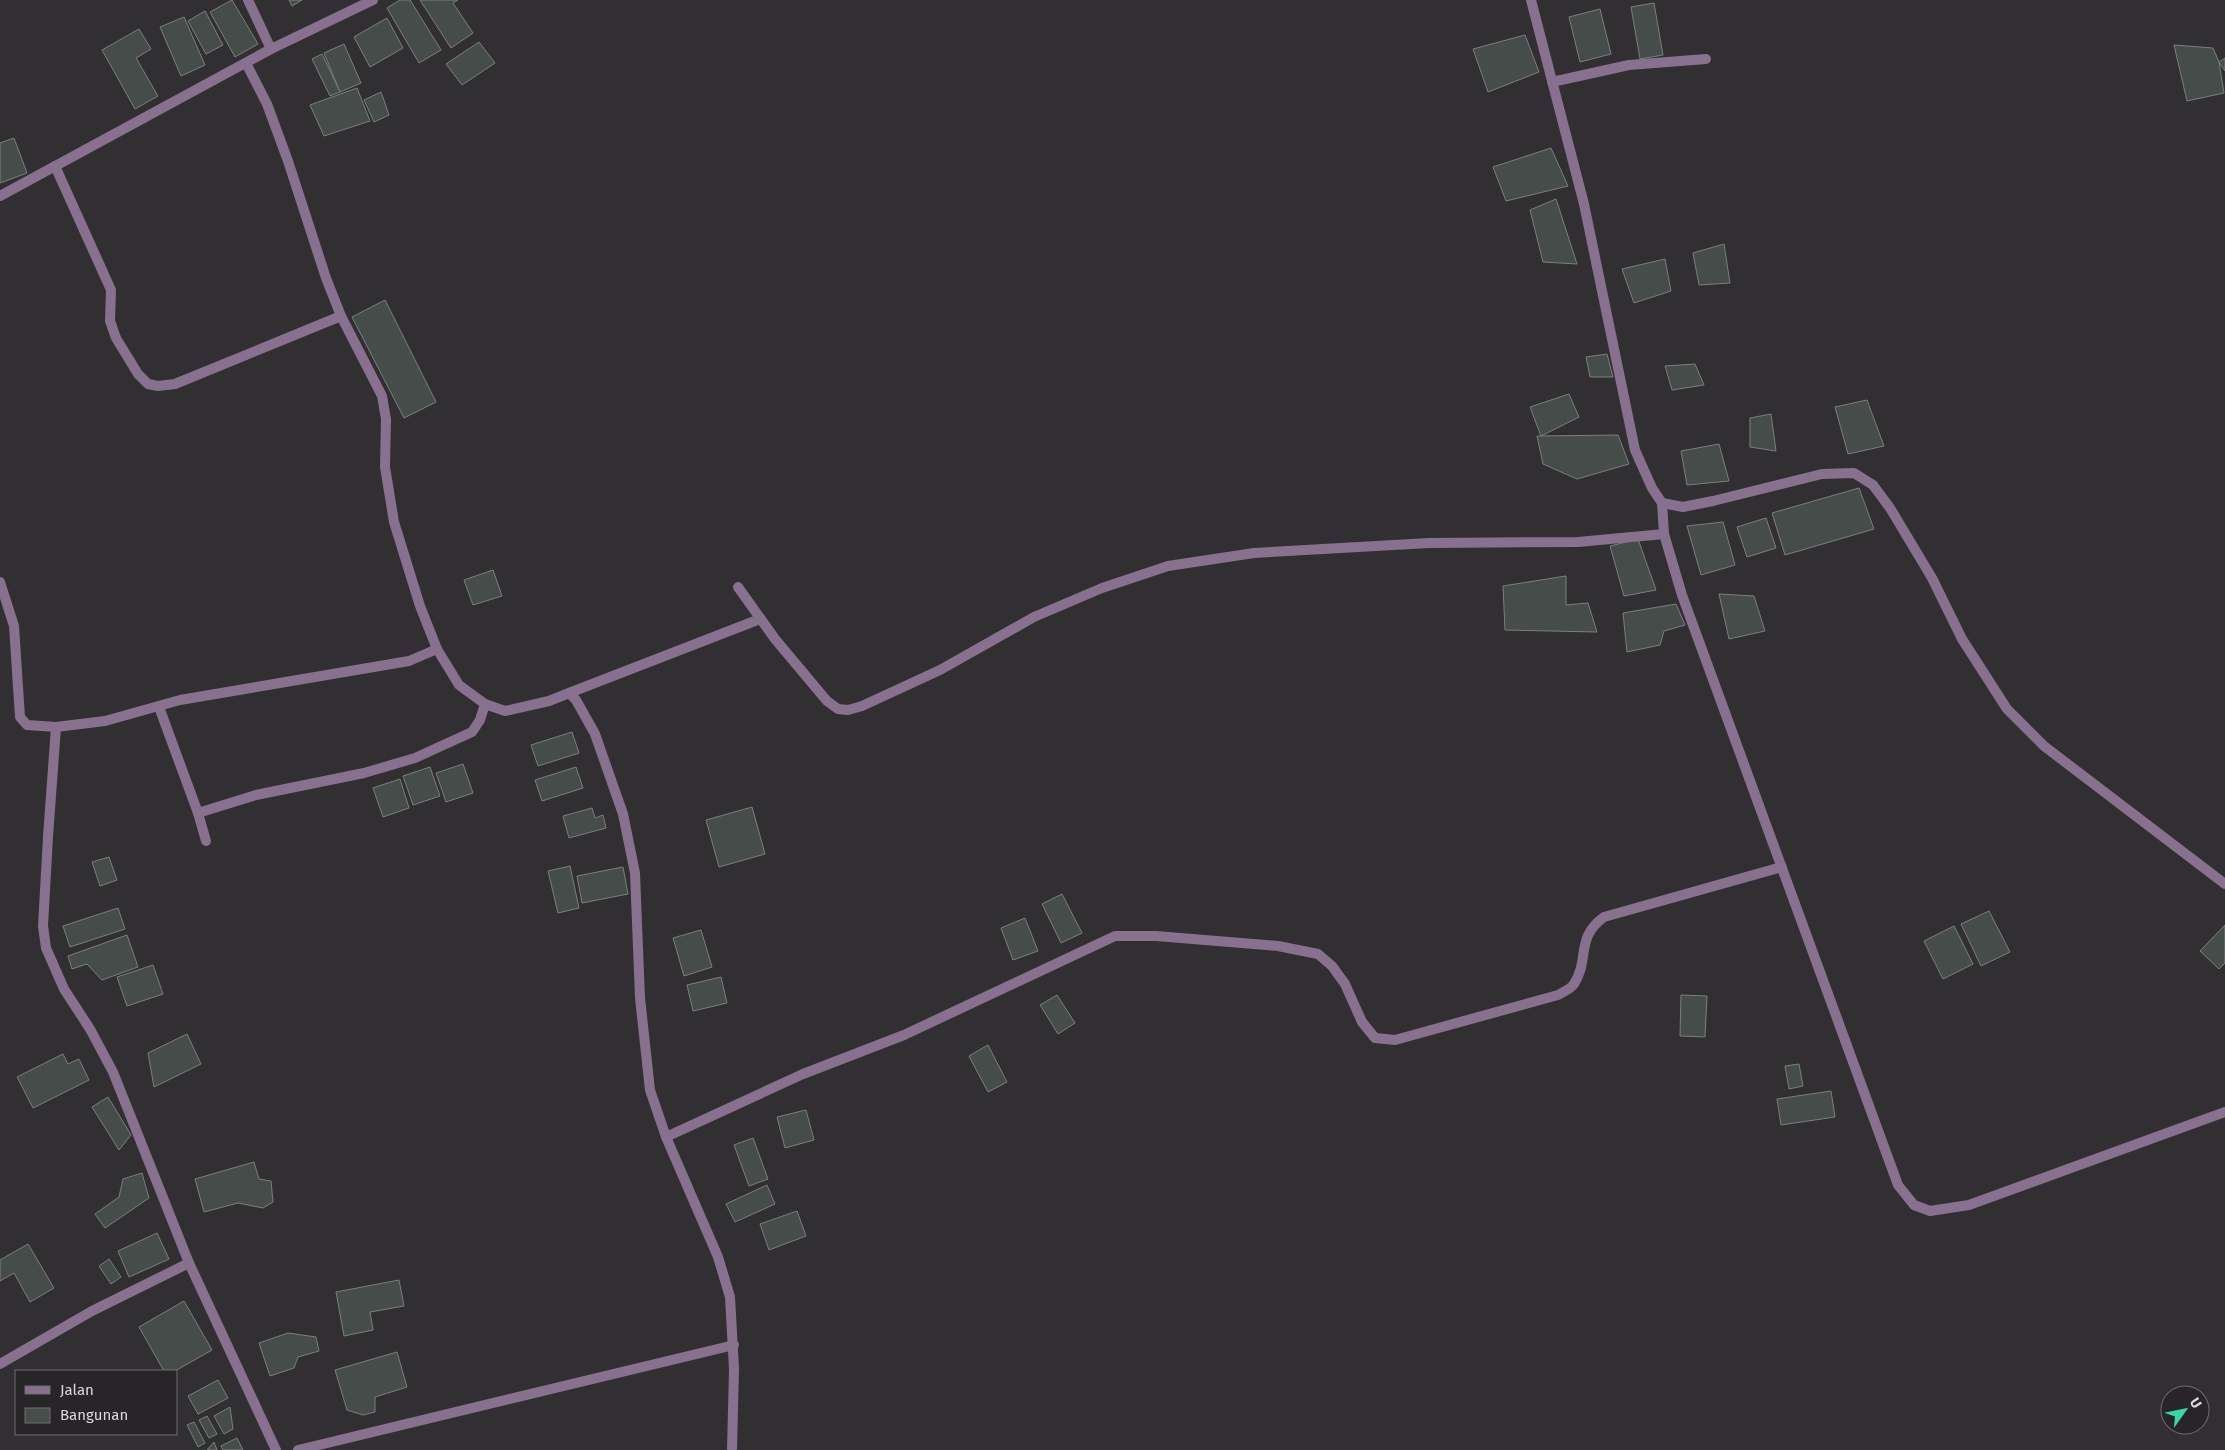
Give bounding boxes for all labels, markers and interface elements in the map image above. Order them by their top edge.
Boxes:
legend [15,1370,178,1435]
text: Jalan [60,1381,94,1399]
north arrow [2160,1385,2210,1435]
text: U [2186,1395,2205,1412]
text: Bangunan [60,1406,128,1424]

